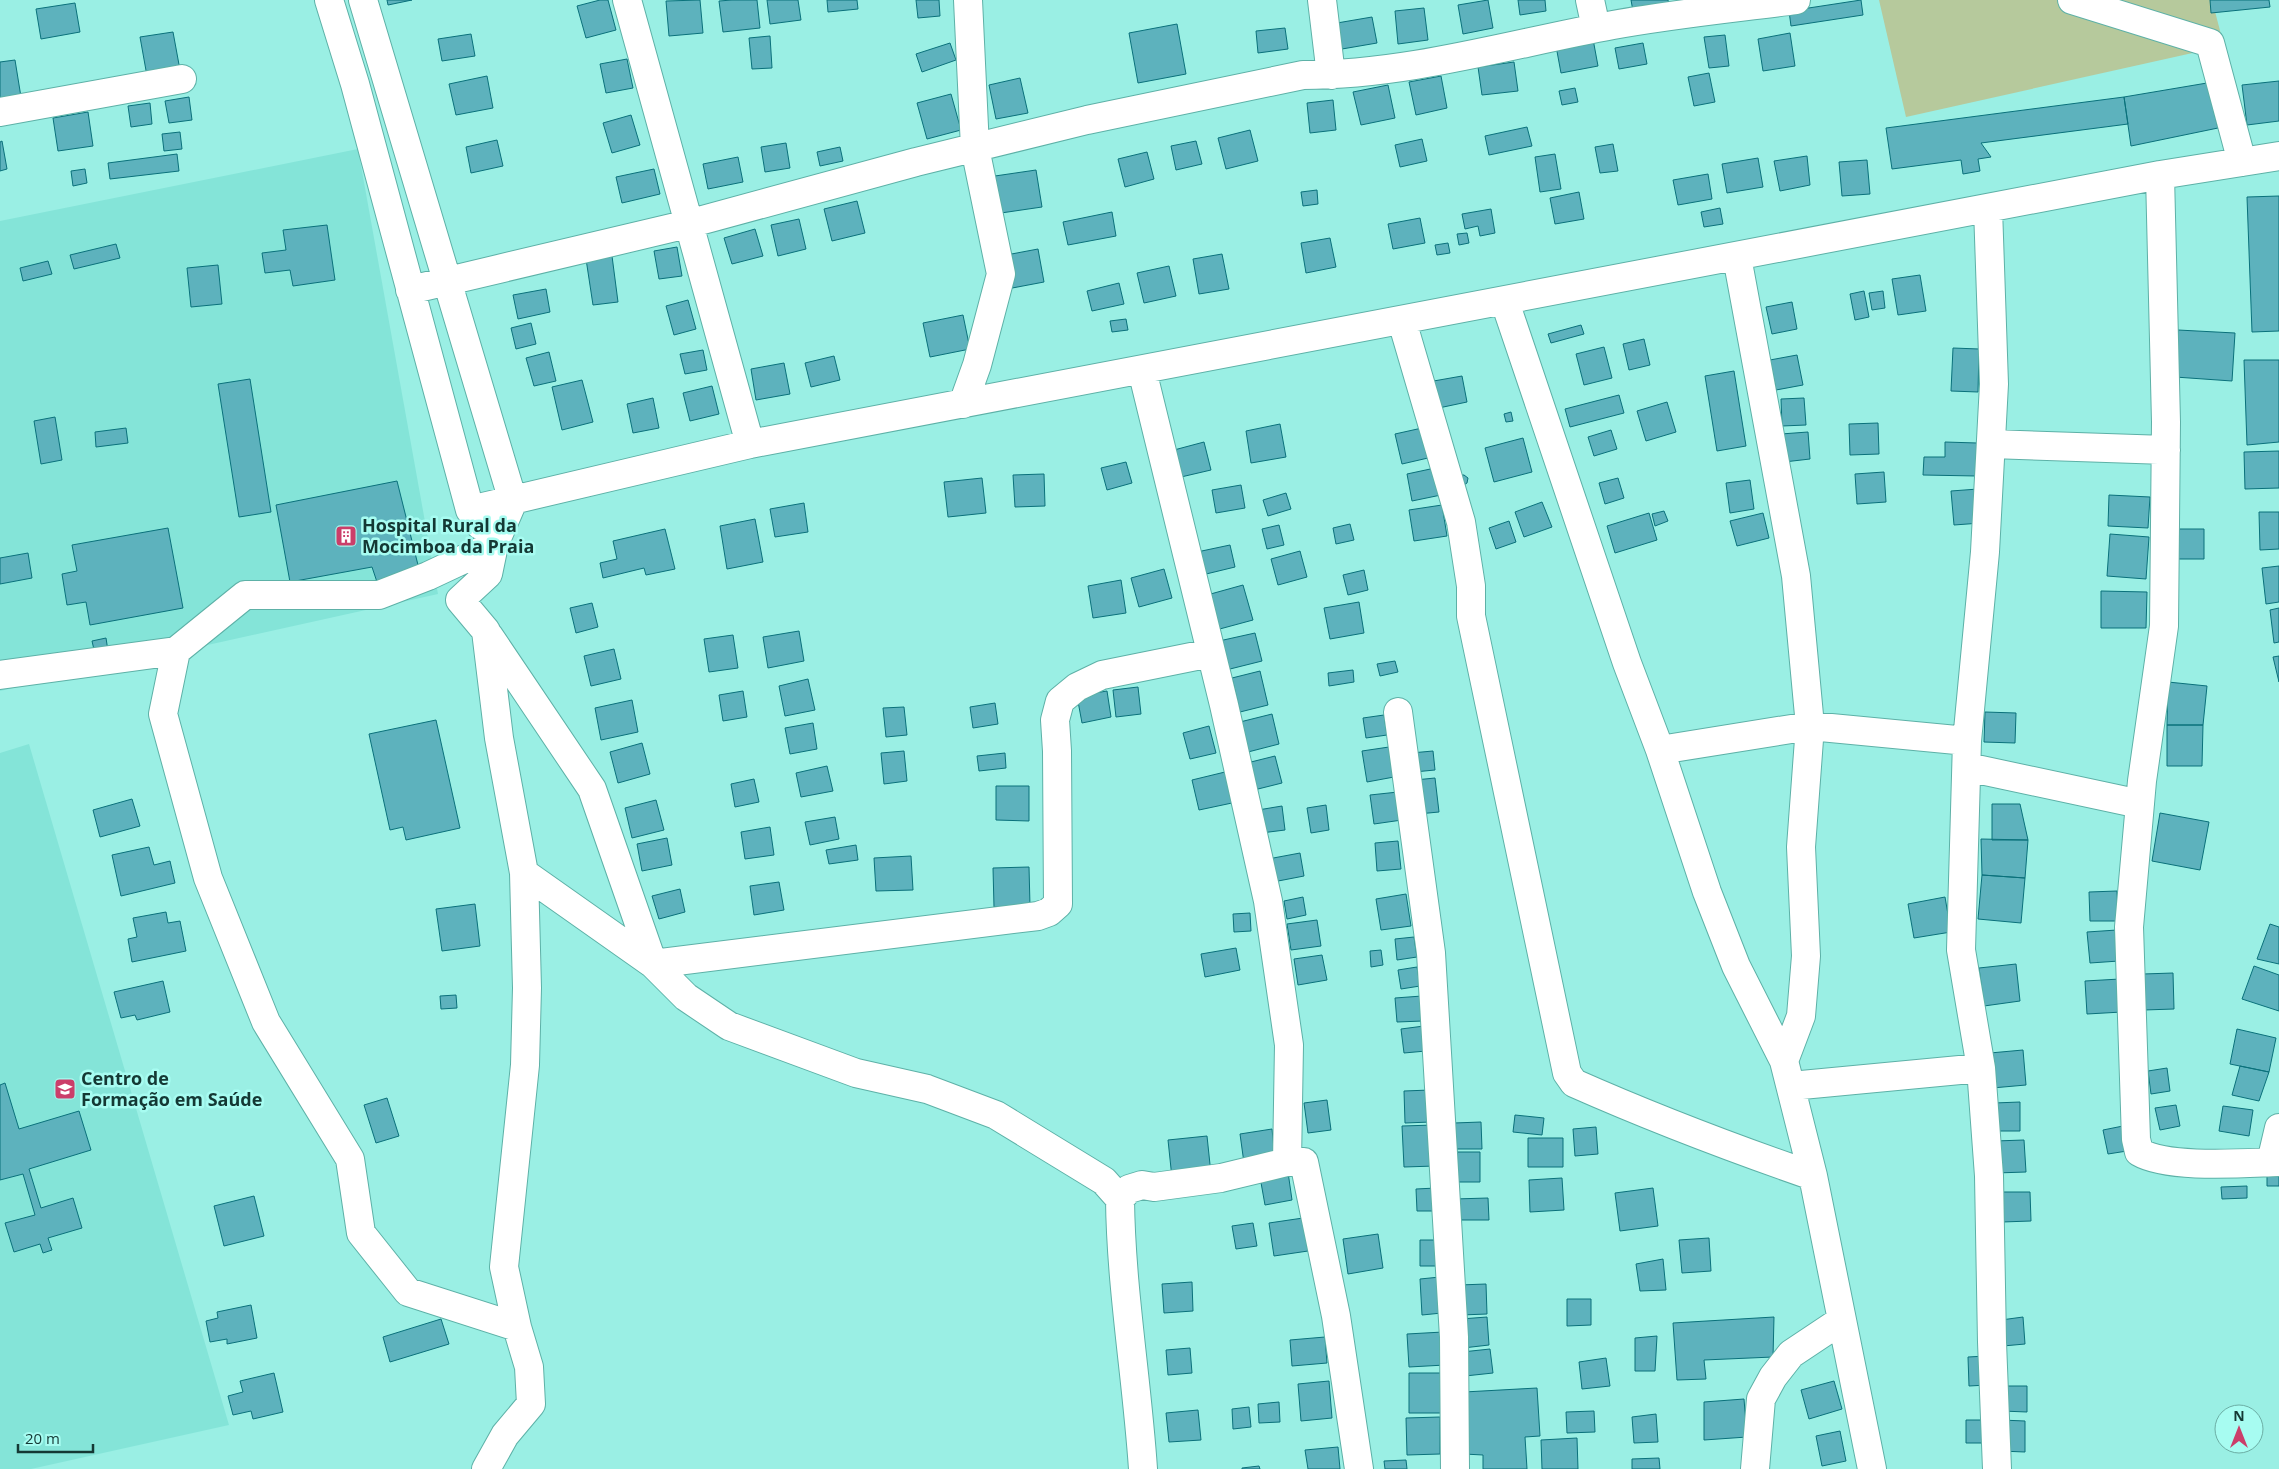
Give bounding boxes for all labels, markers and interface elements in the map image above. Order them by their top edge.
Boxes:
place label: Hospital Rural da Mocimboa da Praia [362,513,534,558]
building icon: Hospital Rural da Mocimboa da Praia [334,524,358,548]
place label: Centro de Formação em Saúde [81,1066,262,1111]
school or university icon: Centro de Formação em Saúde [53,1077,77,1101]
north arrow [2214,1404,2264,1454]
text: N [2233,1406,2245,1425]
scale bar [18,1422,92,1454]
text: 20 m [25,1428,60,1448]

